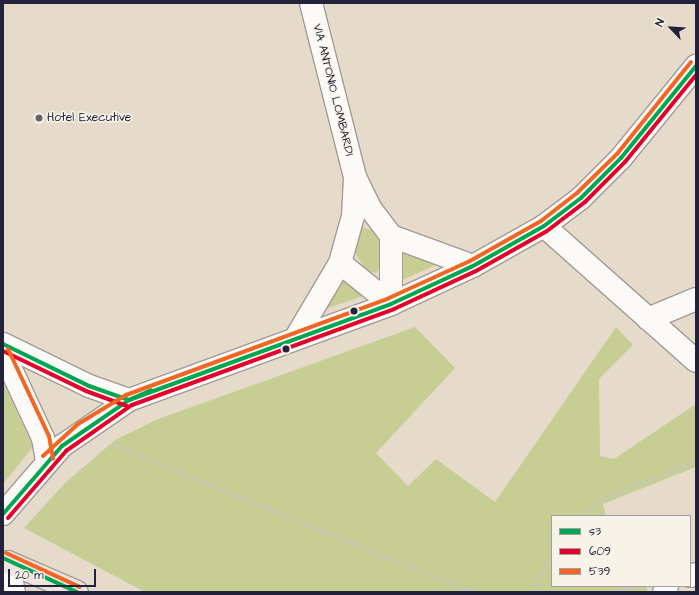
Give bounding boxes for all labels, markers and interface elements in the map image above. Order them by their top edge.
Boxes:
north arrow [651,8,691,48]
text: N [651,16,668,29]
street label: VIA ANTONIO LOMBARDI [310,23,356,157]
place label: Hotel Executive [47,111,131,125]
marker: Hotel Executive [34,113,44,123]
unlabelled marker [349,306,359,316]
unlabelled marker [281,344,291,354]
legend [551,515,691,587]
text: s3 [589,523,601,540]
text: 609 [589,543,611,560]
scale bar [10,561,98,587]
text: 539 [589,563,610,580]
text: 20 m [15,567,44,584]

